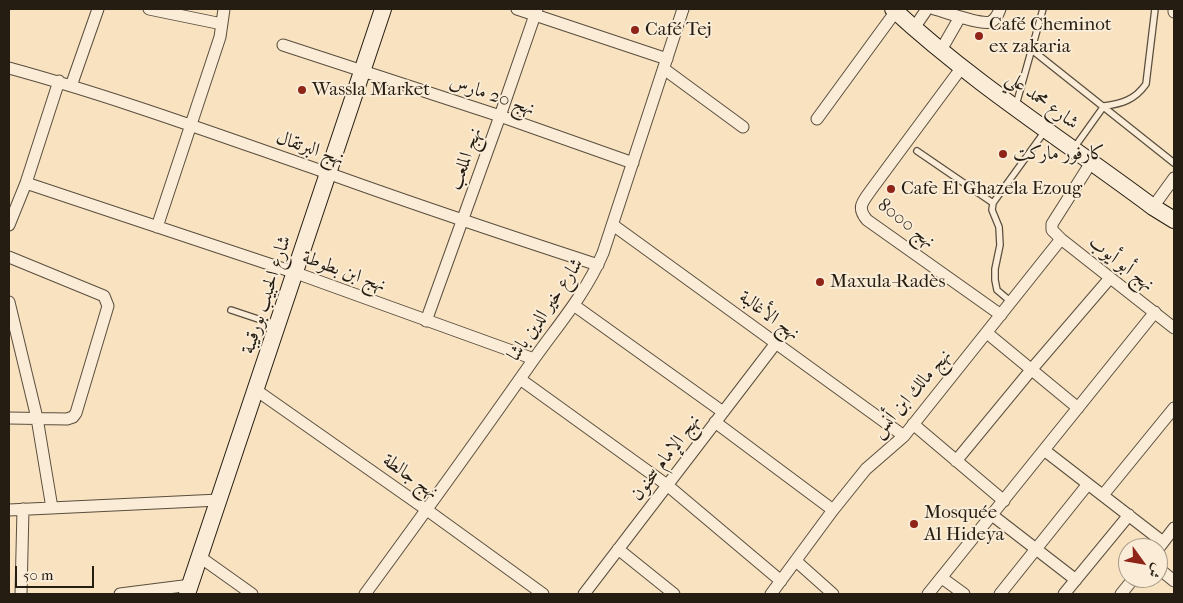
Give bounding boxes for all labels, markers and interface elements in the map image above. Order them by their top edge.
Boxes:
place label: Café Cheminot ex zakaria [989,14,1111,58]
place label: Café Tej [645,19,712,41]
marker: Café Tej [629,24,641,36]
marker: Café Cheminot ex zakaria [973,30,985,42]
street label: شارع محمد علي [1001,67,1083,135]
street label: نهج 20 مارس [446,71,538,121]
place label: Wassla Market [312,79,430,101]
marker: Wassla Market [296,84,308,96]
street label: نهج الملعب [444,125,488,193]
street label: نهج البرتقال [273,127,347,171]
place label: كارفور ماركت [1013,143,1105,165]
marker: كارفور ماركت [997,148,1009,160]
place label: Cafe El Ghazela Ezoug [901,178,1082,200]
marker: Cafe El Ghazela Ezoug [885,183,897,195]
street label: نهج 8000 [872,194,940,254]
street label: نهج أبو أيوب [1084,231,1158,297]
street label: شارع الحبيب بورقيبة [237,233,297,357]
street label: نهج ابن بطوطة [299,246,389,298]
street label: شارع خير الدين باشا [503,254,589,366]
place label: Maxula-Radès [830,271,945,293]
marker: Maxula-Radès [814,276,826,288]
street label: نهج الأغالبة [734,286,804,346]
street label: نهج مالك ابن أنس [867,345,957,443]
street label: نهج الإمام سحنون [626,410,706,506]
street label: نهج جالطة [378,450,442,504]
place label: Mosquée Al Hideya [924,502,1004,546]
marker: Mosquée Al Hideya [908,518,920,530]
north arrow [1118,538,1168,588]
scale bar [18,556,96,588]
text: ش [1144,560,1166,581]
text: 50 m [23,566,53,584]

